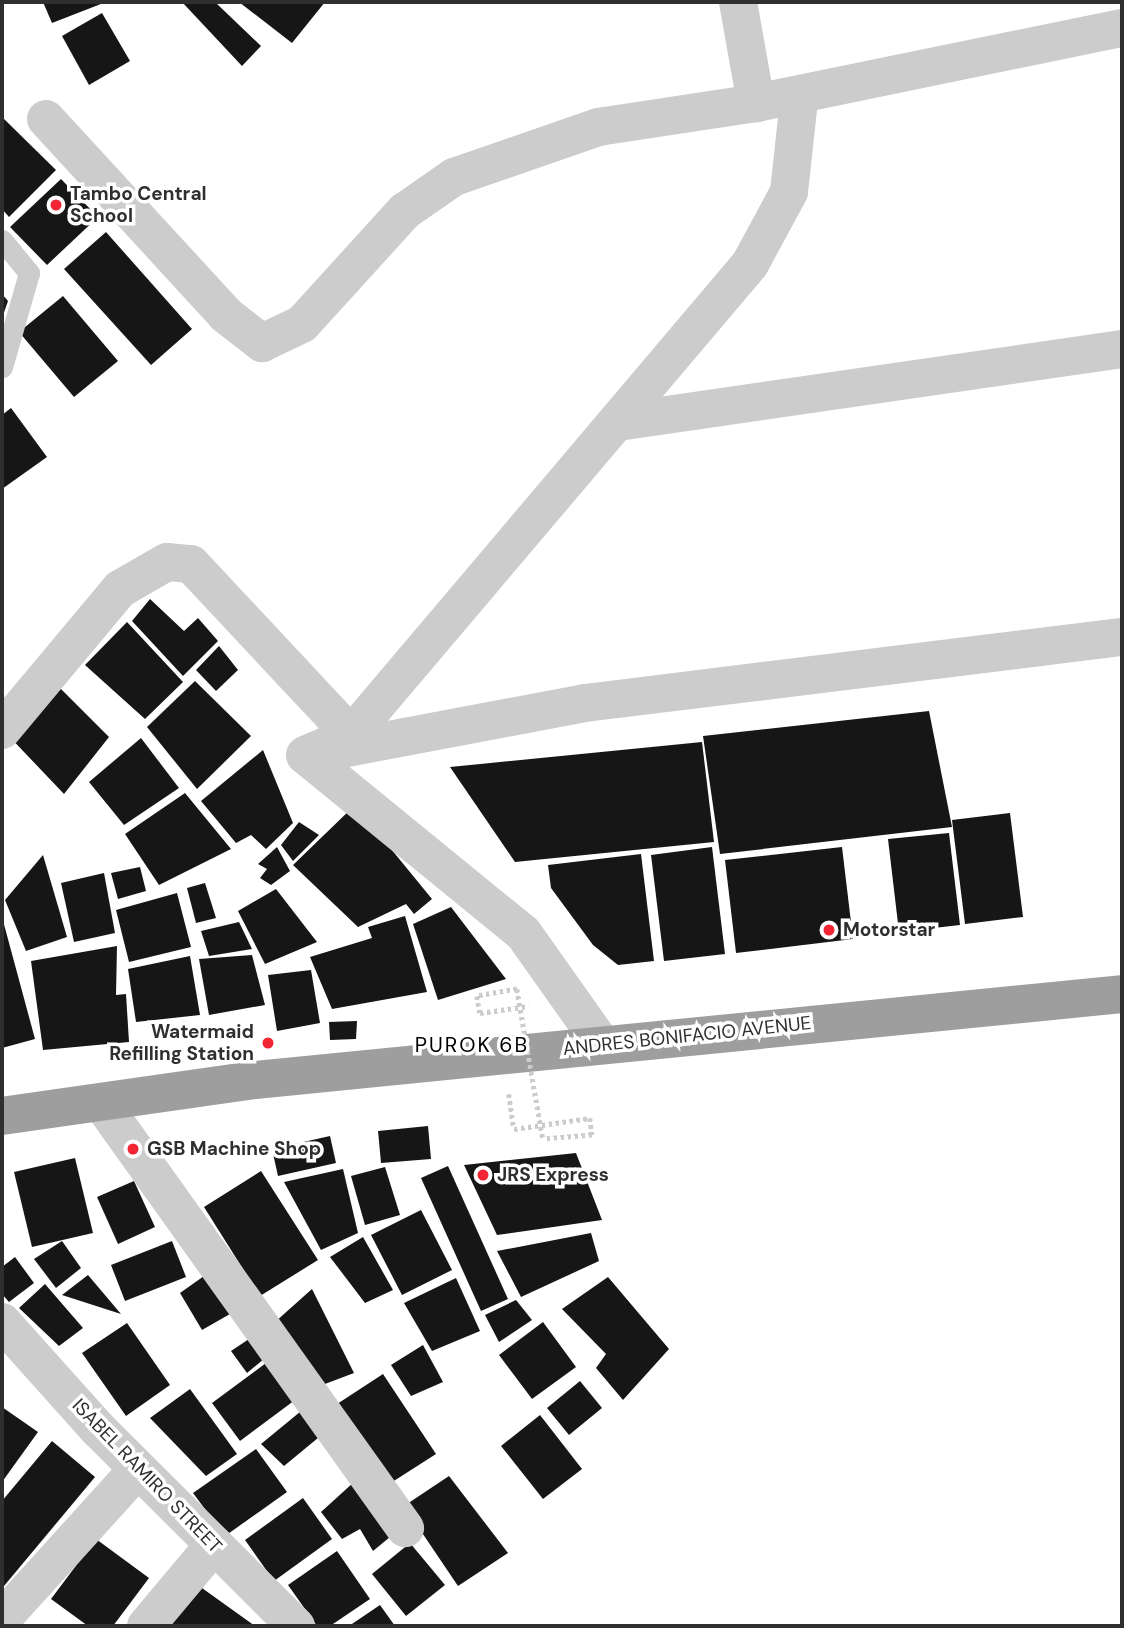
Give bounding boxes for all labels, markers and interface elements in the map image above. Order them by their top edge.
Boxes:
place label: Tambo Central School [70,183,207,227]
marker: Tambo Central School [48,197,64,213]
place label: Motorstar [843,919,935,941]
marker: Motorstar [821,922,837,938]
street label: ANDRES BONIFACIO AVENUE [562,1012,812,1060]
place label: Watermaid Refilling Station [109,1021,254,1065]
district label: PUROK 6B [416,1032,528,1058]
marker: Watermaid Refilling Station [260,1035,276,1051]
place label: GSB Machine Shop [147,1138,321,1160]
marker: GSB Machine Shop [125,1141,141,1157]
place label: JRS Express [497,1164,609,1186]
marker: JRS Express [475,1167,491,1183]
street label: ISABEL RAMIRO STREET [67,1394,227,1558]

